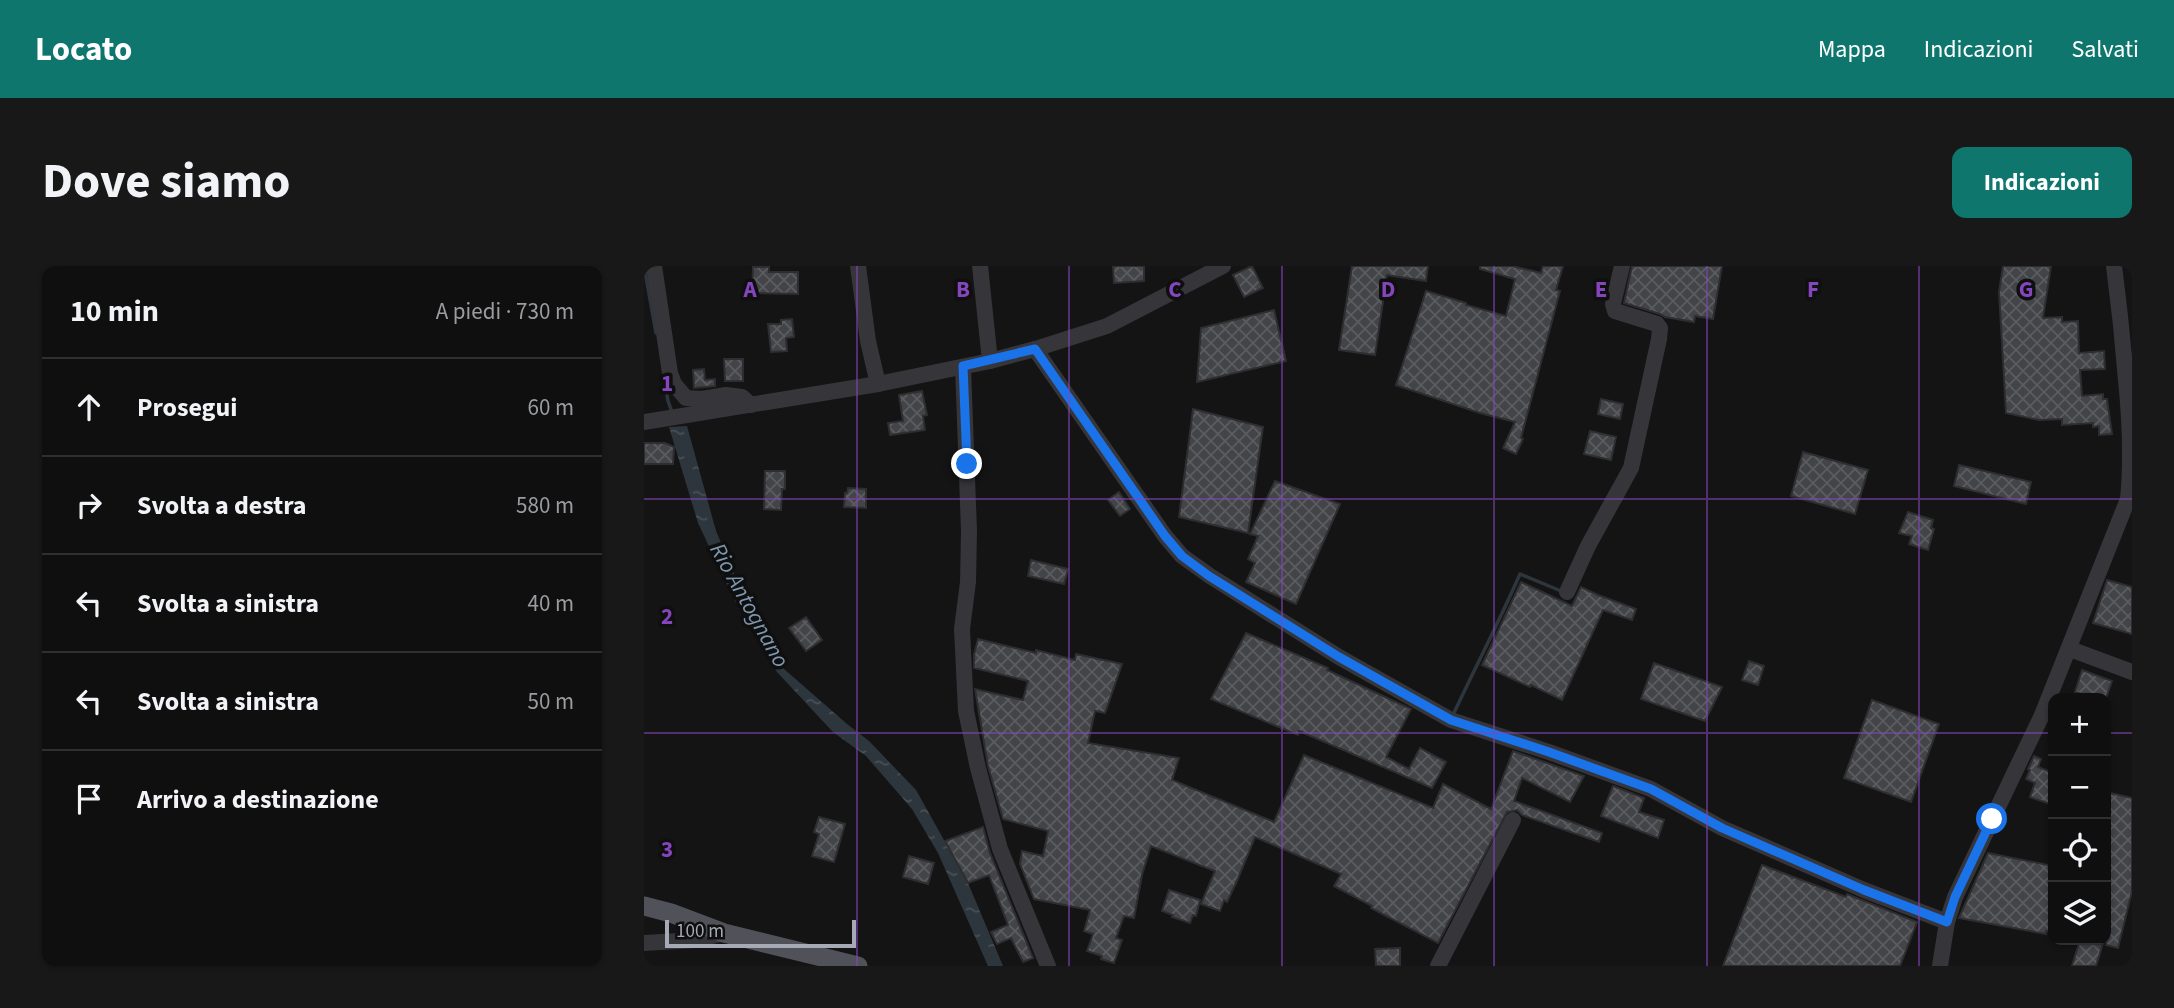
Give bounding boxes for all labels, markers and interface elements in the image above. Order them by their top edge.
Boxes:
text: Locato [35,26,132,73]
text: Mappa [1818,32,1886,67]
text: Indicazioni [1924,32,2033,67]
text: Salvati [2071,32,2139,67]
text: Dove siamo [42,147,291,217]
button: Indicazioni [1952,147,2132,218]
text: A [742,273,757,306]
text: B [956,273,970,306]
text: C [1168,273,1182,306]
text: D [1381,273,1395,306]
text: E [1595,273,1607,306]
text: F [1807,273,1819,306]
text: G [2019,273,2033,306]
text: 10 min [70,290,159,333]
text: A piedi · 730 m [436,295,574,328]
text: 1 [661,367,673,400]
icon: ahead [70,388,108,426]
text: Prosegui [137,389,237,426]
text: 60 m [527,391,574,424]
route end [951,448,982,479]
icon: right [70,486,108,524]
text: Svolta a destra [137,487,307,524]
text: 580 m [516,489,574,522]
water label: Rio Antognano [702,537,797,674]
icon: left [70,584,108,622]
text: Svolta a sinistra [137,585,319,622]
text: 40 m [527,587,574,620]
text: 2 [661,600,673,633]
icon: left [70,682,108,720]
text: Svolta a sinistra [137,683,319,720]
text: 50 m [527,685,574,718]
map controls [2048,693,2111,945]
button: + [2048,693,2111,756]
button: − [2048,756,2111,819]
icon: arrive [70,780,108,818]
text: Arrivo a destinazione [137,781,379,818]
route start [1976,803,2007,834]
button: locate [2048,819,2111,882]
text: 3 [661,833,673,866]
button: layers [2048,882,2111,945]
scale bar [665,917,856,949]
text: 100 m [676,918,724,945]

